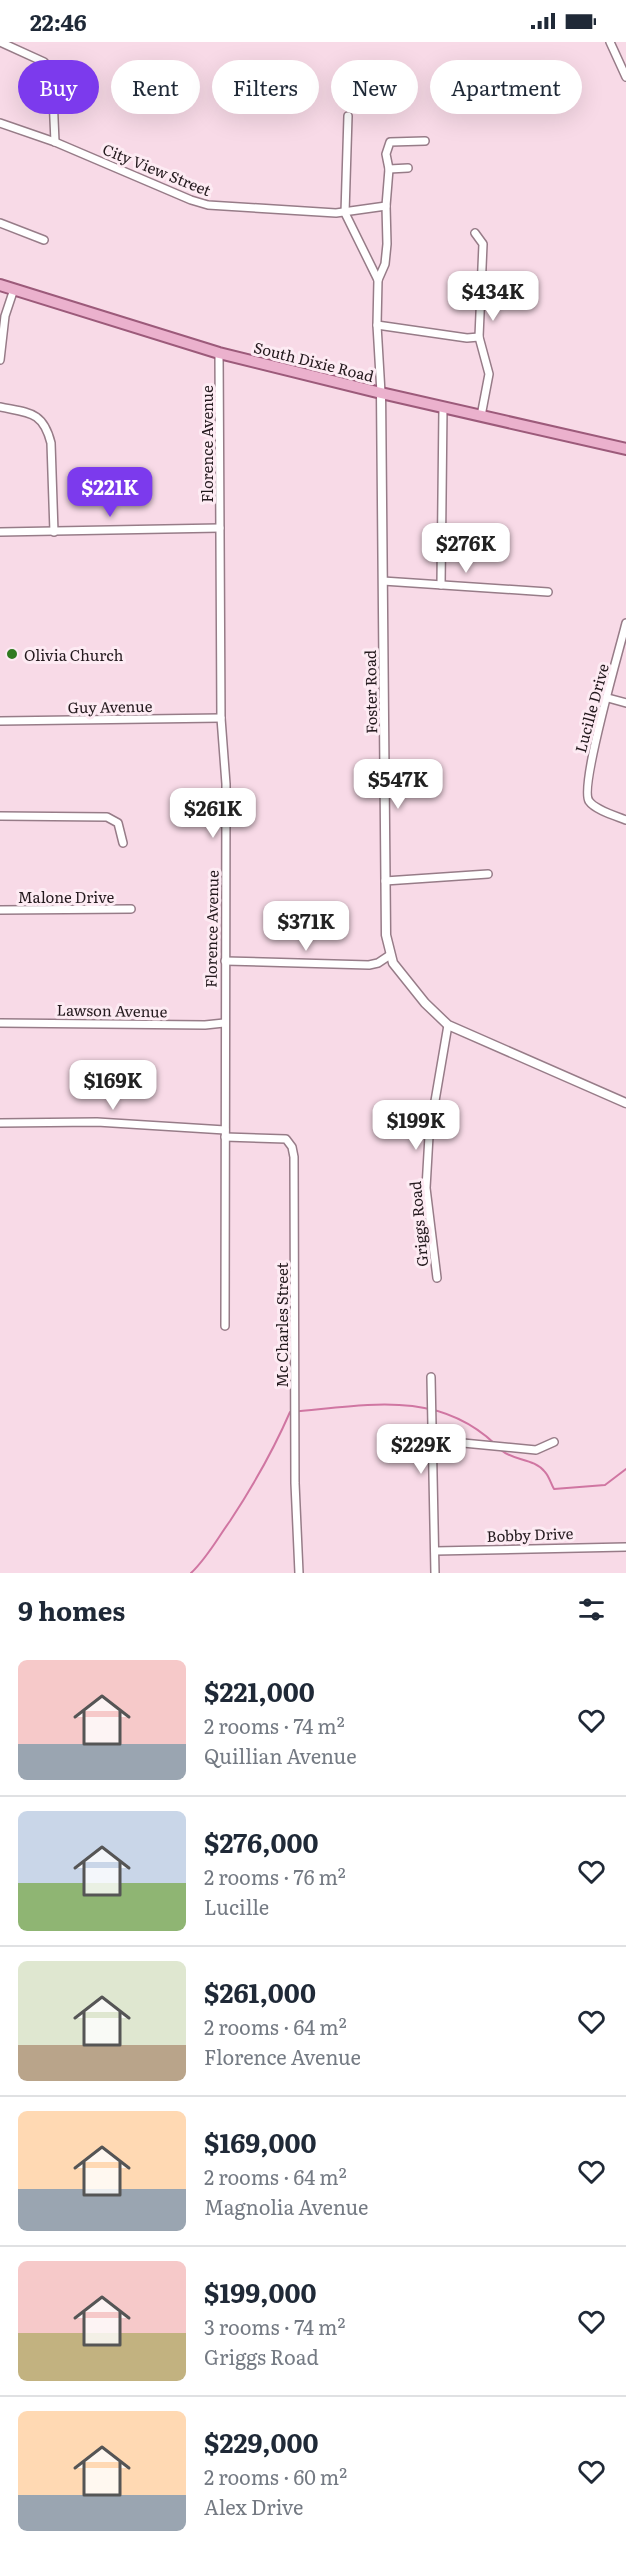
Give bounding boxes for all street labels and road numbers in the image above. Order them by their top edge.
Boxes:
street label: City View Street [99,137,215,201]
street label: South Dixie Road [252,335,376,387]
street label: Florence Avenue [195,385,218,503]
street label: Foster Road [358,650,382,734]
street label: Lucille Drive [568,661,614,755]
street label: Guy Avenue [67,694,153,718]
street label: Florence Avenue [198,870,224,988]
street label: Malone Drive [18,885,114,908]
street label: Lawson Avenue [56,998,168,1022]
street label: Griggs Road [403,1180,433,1268]
street label: Mc Charles Street [270,1262,293,1388]
street label: Bobby Drive [486,1521,574,1547]

